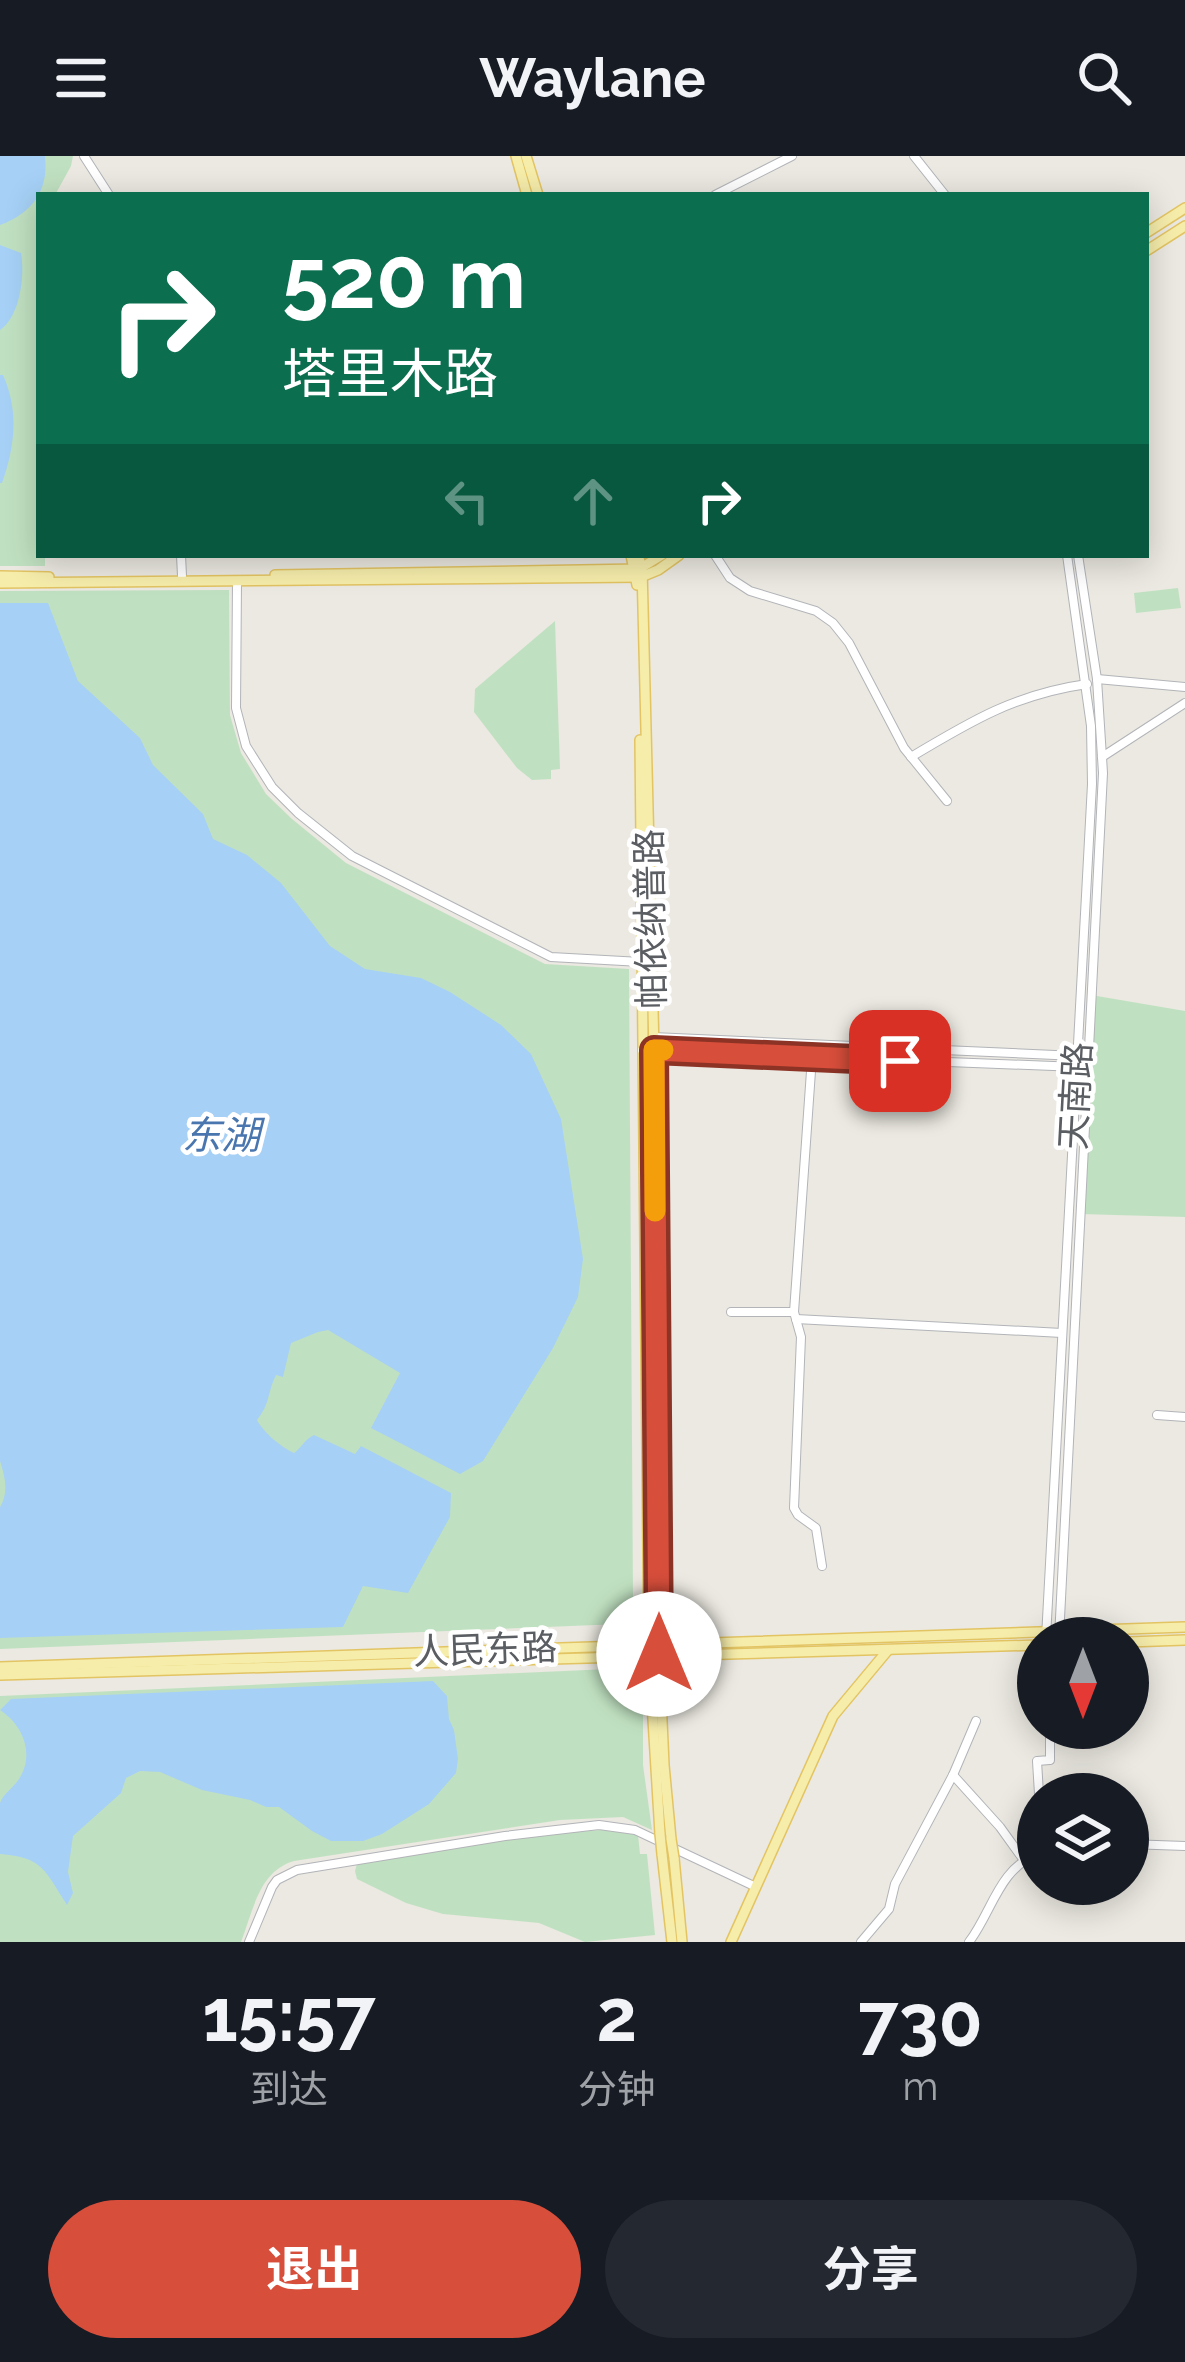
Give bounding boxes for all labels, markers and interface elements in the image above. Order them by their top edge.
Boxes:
icon: menu [48,45,114,111]
icon: search [1071,45,1137,111]
text: Waylane [479,46,706,110]
text: 520 m [282,229,526,328]
icon: right [84,240,240,396]
text: 塔里木路 [282,342,498,406]
icon: left [434,468,500,534]
icon: ahead [560,468,626,534]
icon: right [686,468,752,534]
street label: 帕依纳普路 [627,829,673,1009]
pin [849,1010,951,1112]
icon: arrive [867,1028,933,1094]
street label: 天南路 [1051,1041,1099,1151]
water label: 东湖 [182,1112,266,1158]
position arrow [596,1591,722,1717]
north arrow [1017,1617,1149,1749]
map controls [1017,1617,1149,1905]
street label: 人民东路 [412,1625,558,1673]
button: layers [1017,1773,1149,1905]
text: 15:57 [202,1973,376,2058]
text: 2 [597,1973,637,2058]
text: 730 [858,1978,983,2063]
text: m [902,2063,938,2109]
text: 到达 [250,2066,328,2112]
text: 分钟 [578,2066,656,2112]
button: 退出 [48,2200,581,2338]
button: 分享 [605,2200,1137,2338]

